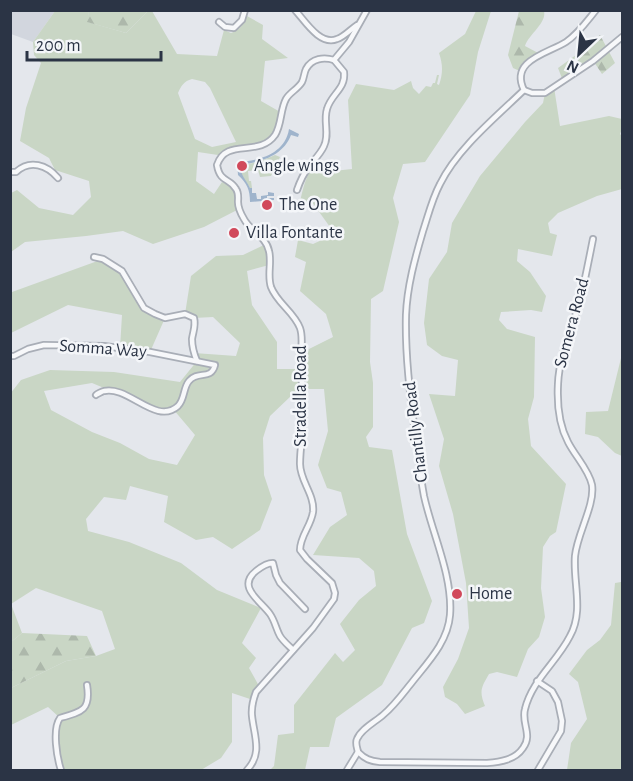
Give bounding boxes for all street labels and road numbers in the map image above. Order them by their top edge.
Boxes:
street label: Somera Road [551,276,593,370]
street label: Somma Way [59,337,148,361]
street label: Stradella Road [292,345,310,447]
street label: Chantilly Road [401,380,431,484]

